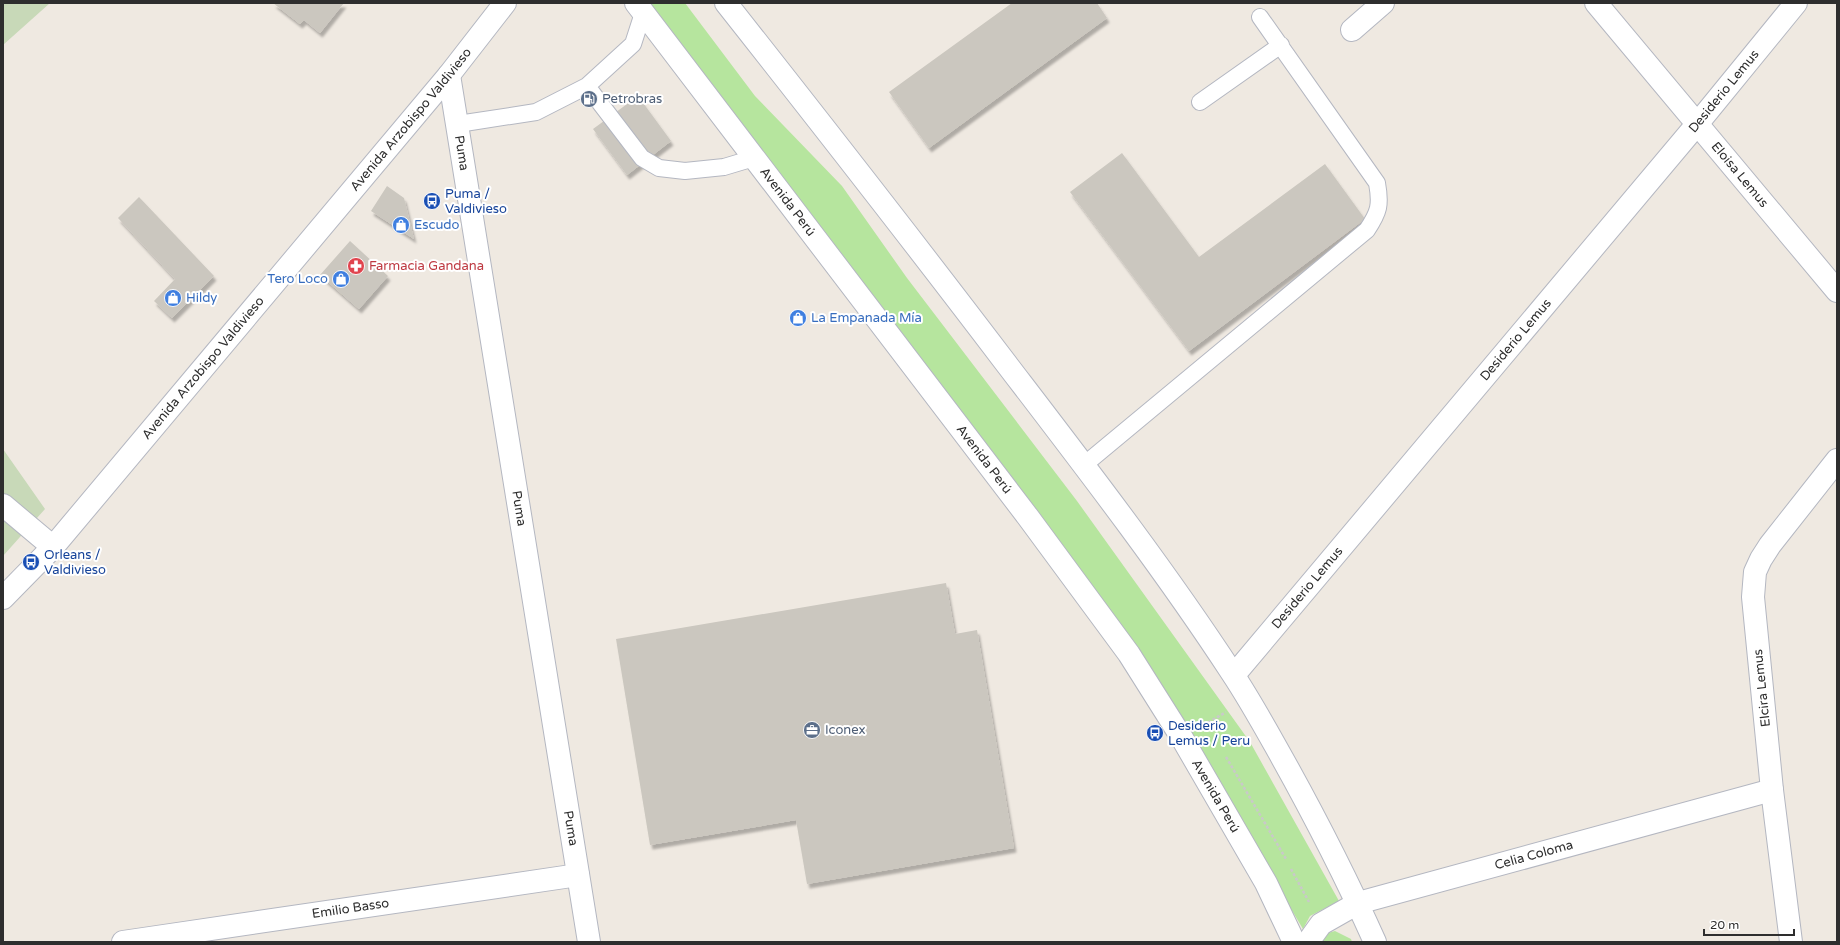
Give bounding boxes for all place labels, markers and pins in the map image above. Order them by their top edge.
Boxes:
fuel station icon: Petrobras [579,89,599,109]
place label: Petrobras [602,91,662,107]
place label: Puma / Valdivieso [445,186,507,217]
bus stop icon: Puma / Valdivieso [422,191,442,211]
shop icon: Escudo [391,215,411,235]
place label: Escudo [414,217,460,233]
pharmacy icon: Farmacia Gandana [346,256,366,276]
place label: Farmacia Gandana [369,258,484,274]
shop icon: Tero Loco [331,269,351,289]
place label: Tero Loco [267,271,328,287]
shop icon: Hildy [163,288,183,308]
place label: Hildy [186,290,217,306]
shop icon: La Empanada Mía [788,308,808,328]
place label: La Empanada Mía [811,310,922,326]
place label: Orleans / Valdivieso [44,547,106,578]
bus stop icon: Orleans / Valdivieso [21,552,41,572]
place label: Desiderio Lemus / Peru [1168,718,1250,749]
office icon: Iconex [802,720,822,740]
place label: Iconex [825,722,866,738]
bus stop icon: Desiderio Lemus / Peru [1145,723,1165,743]

